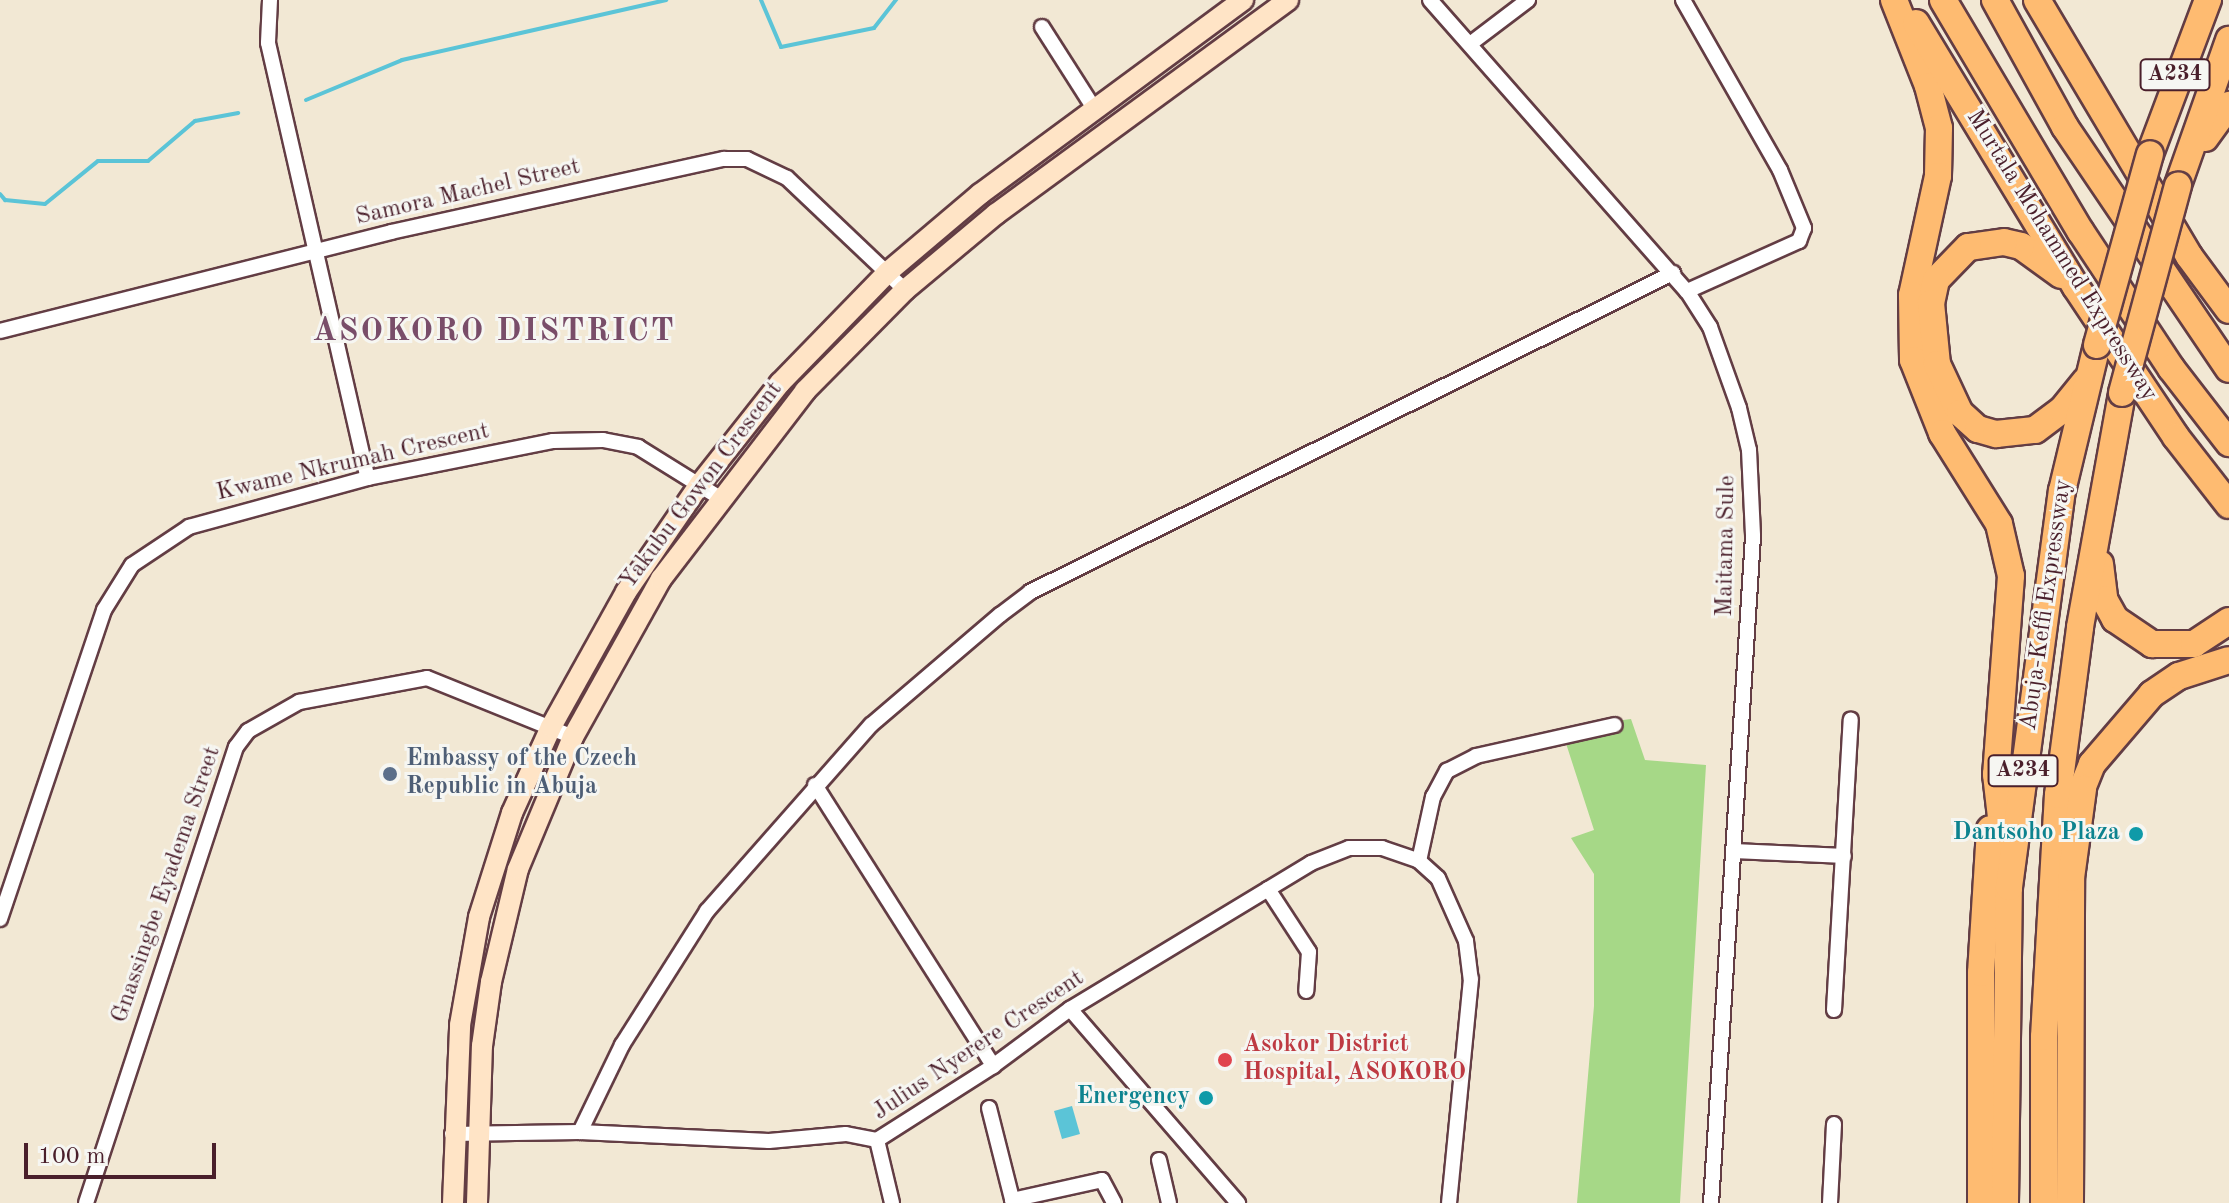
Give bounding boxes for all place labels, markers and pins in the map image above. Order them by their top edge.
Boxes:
place label: Embassy of the Czech Republic in Abuja [406,746,637,802]
marker: Embassy of the Czech Republic in Abuja [381,765,399,783]
place label: Dantsoho Plaza [1953,820,2120,848]
marker: Dantsoho Plaza [2127,825,2145,843]
place label: Asokor District Hospital, ASOKORO [1243,1032,1466,1088]
marker: Asokor District Hospital, ASOKORO [1214,1049,1236,1071]
place label: Energency [1077,1084,1190,1112]
marker: Energency [1197,1089,1215,1107]

